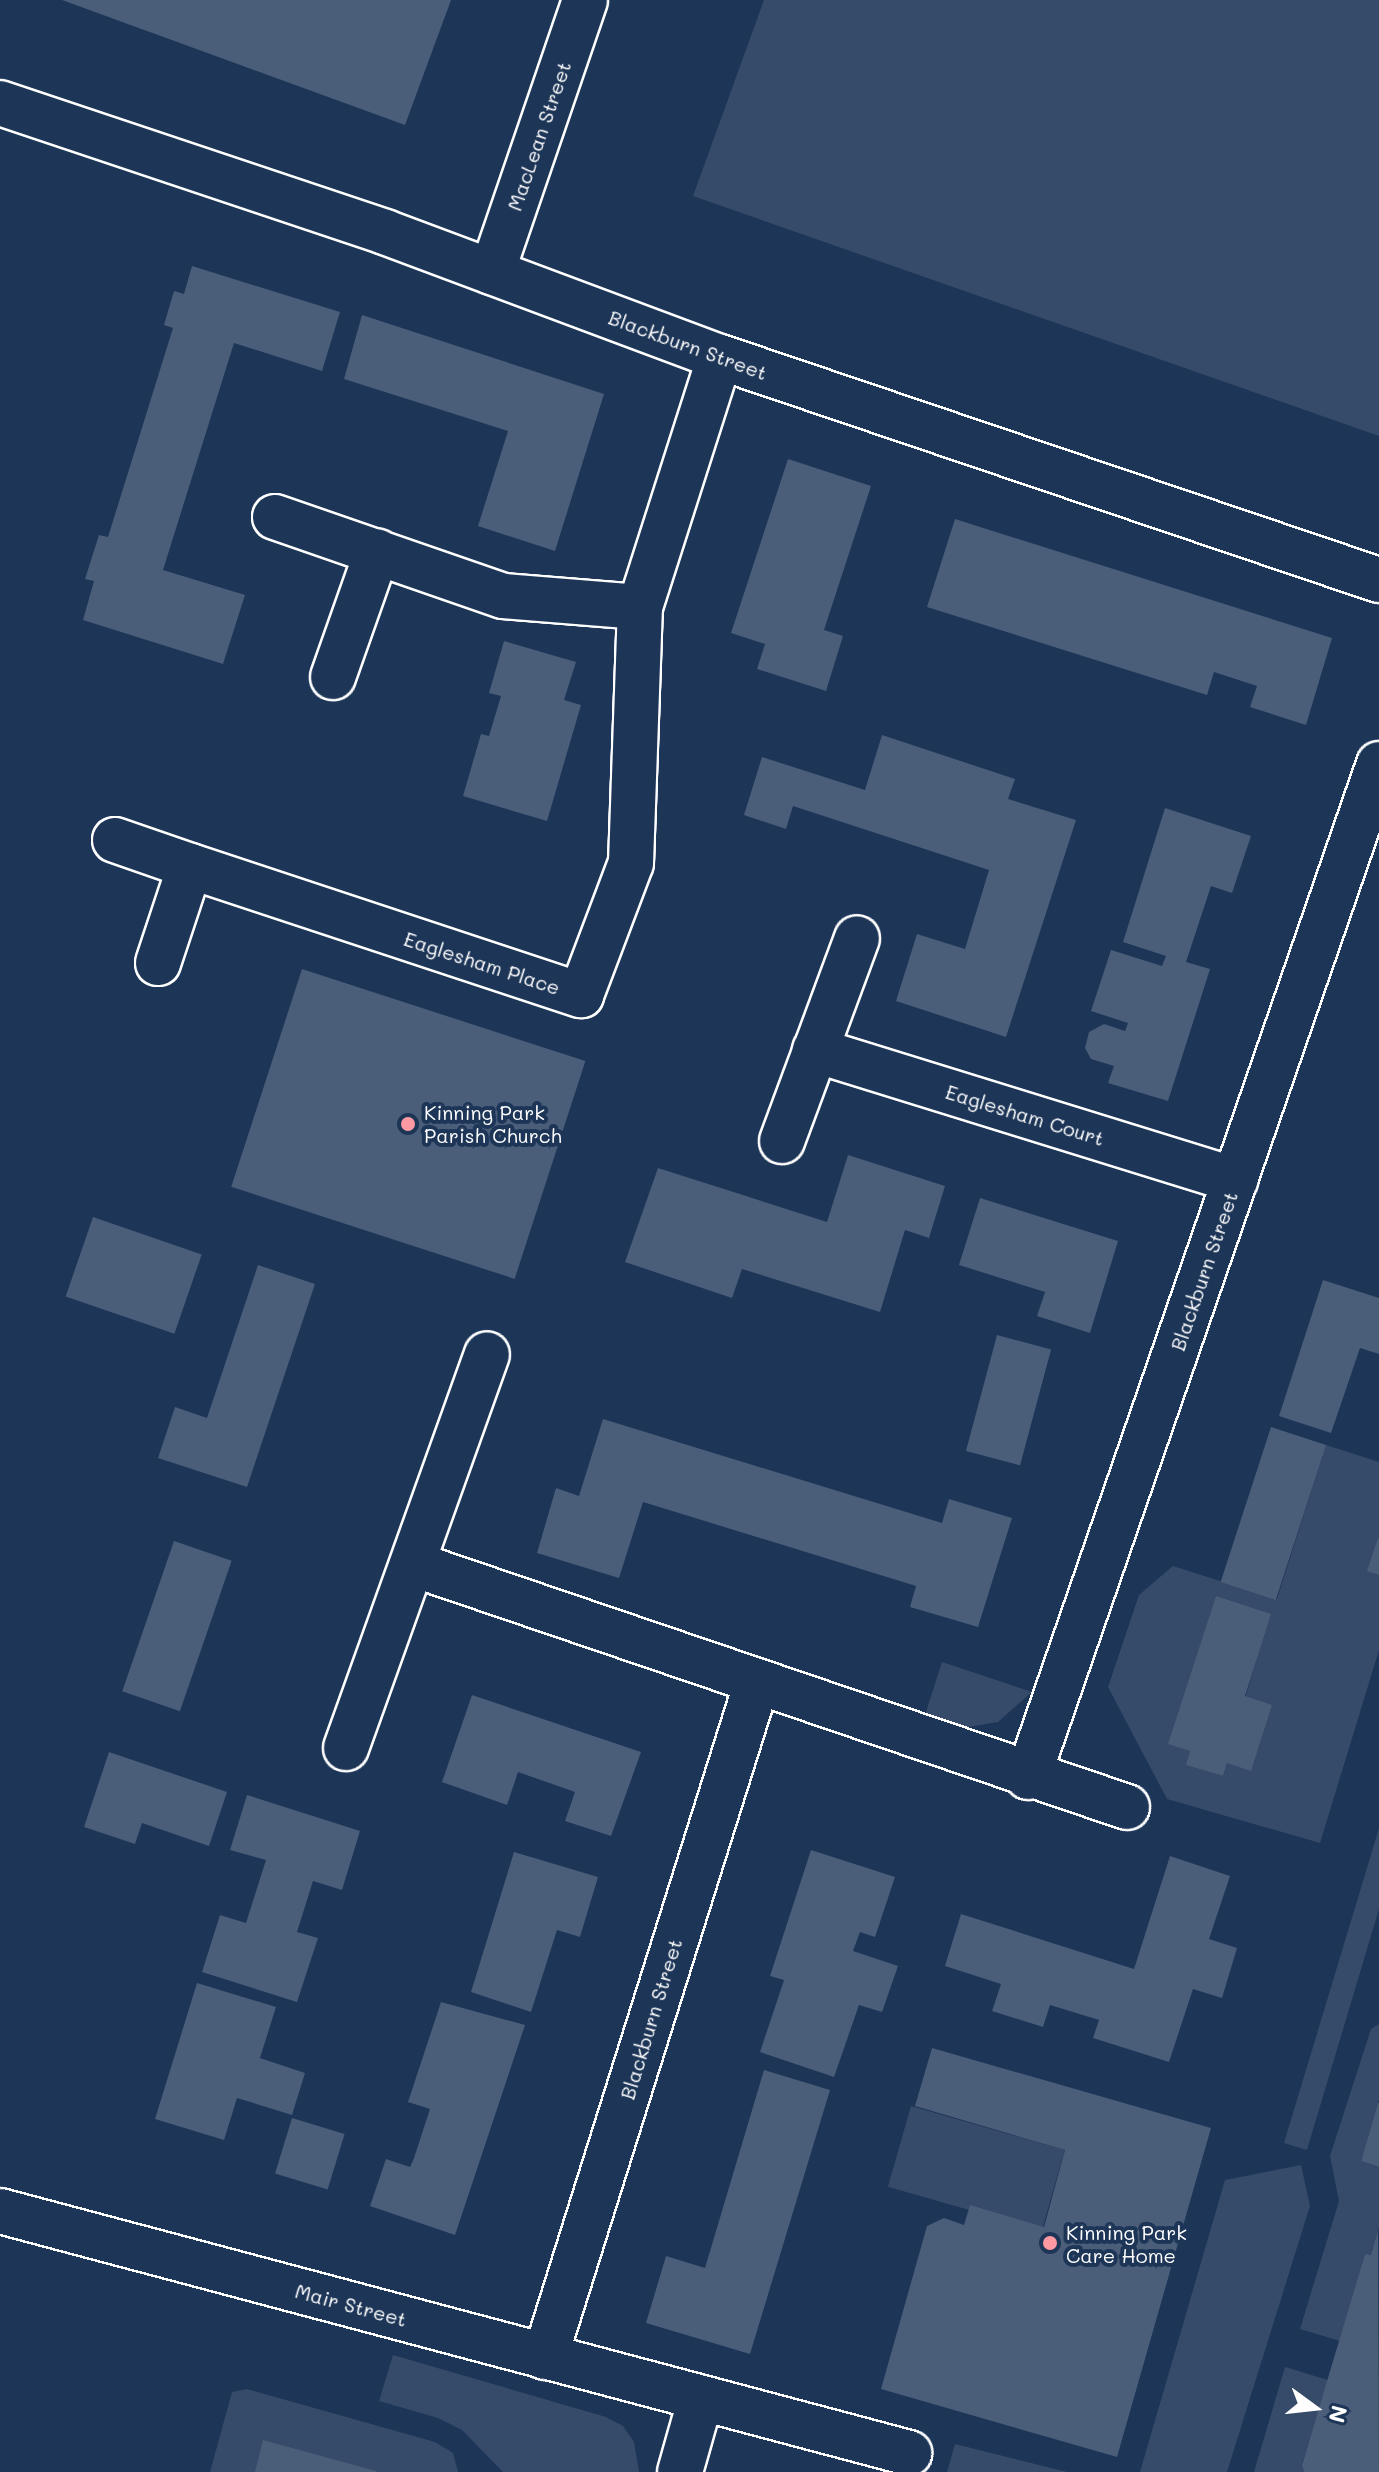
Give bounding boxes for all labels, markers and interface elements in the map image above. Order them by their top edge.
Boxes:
street label: MacLean Street [502,58,576,214]
street label: Blackburn Street [605,305,771,385]
street label: Eaglesham Place [401,926,563,1000]
street label: Eaglesham Court [943,1079,1107,1151]
place label: Kinning Park Parish Church [424,1100,562,1147]
marker: Kinning Park Parish Church [399,1115,417,1133]
street label: Blackburn Street [1165,1188,1243,1354]
street label: Blackburn Street [615,1936,687,2102]
place label: Kinning Park Care Home [1066,2220,1187,2267]
marker: Kinning Park Care Home [1041,2234,1059,2252]
street label: Mair Street [293,2279,409,2331]
north arrow [1275,2368,1355,2448]
text: N [1322,2403,1355,2426]

